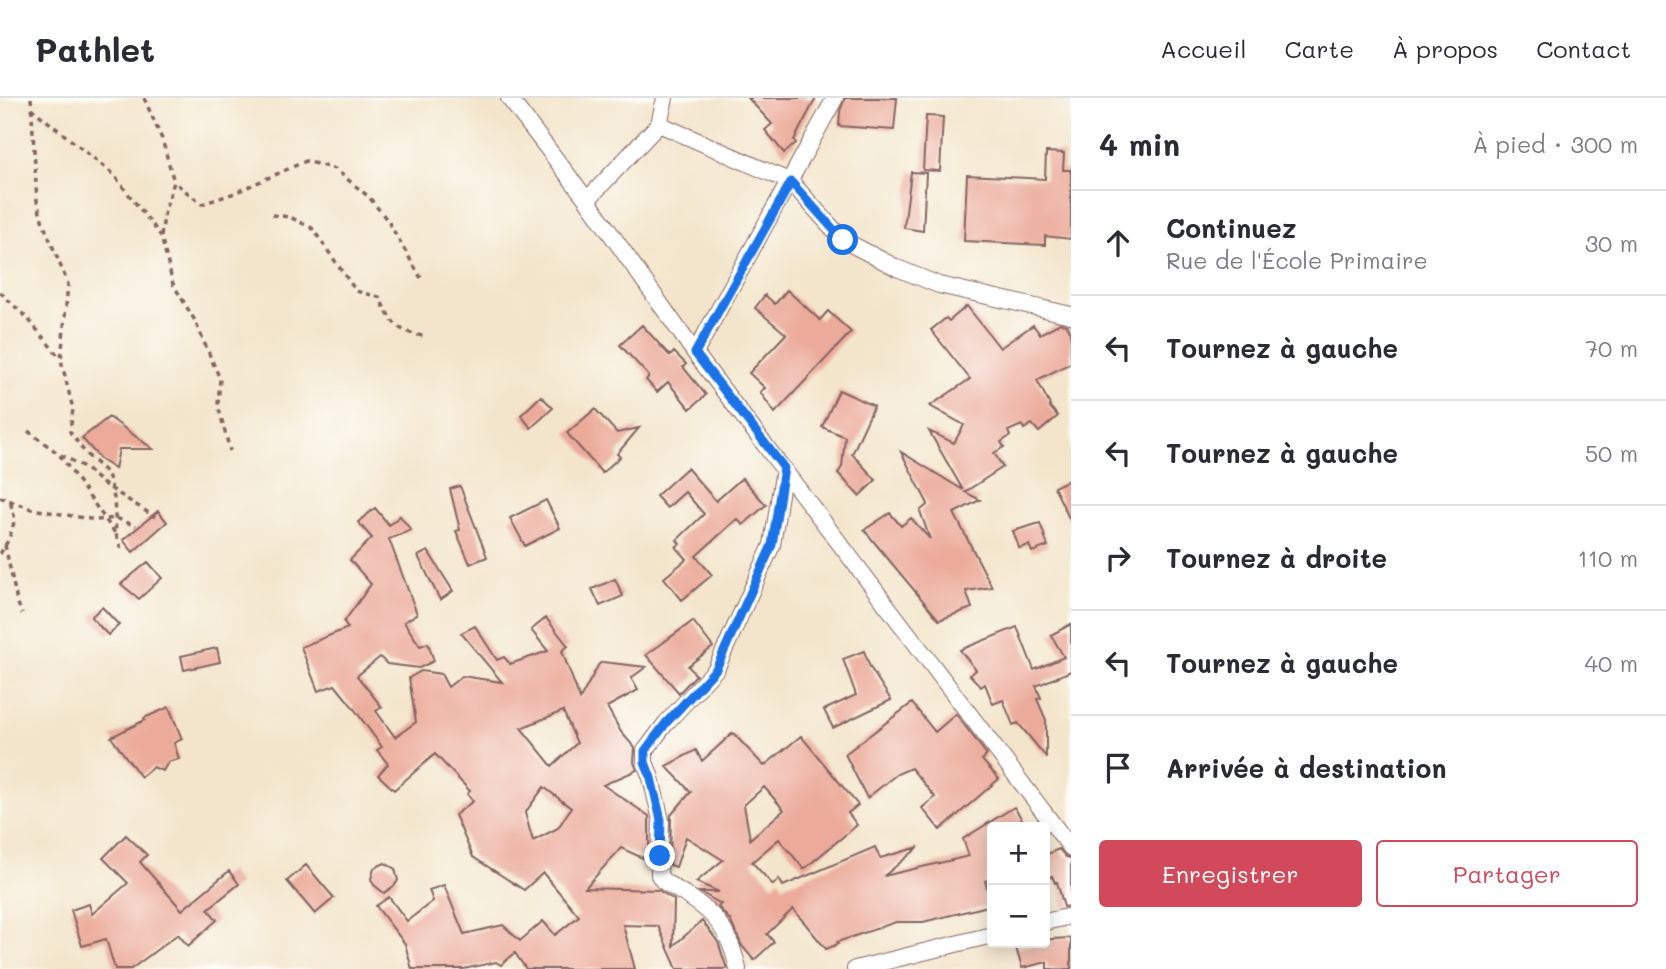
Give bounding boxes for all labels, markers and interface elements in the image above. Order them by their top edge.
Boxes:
text: Pathlet [35,27,155,70]
text: Accueil [1160,33,1246,64]
text: Carte [1284,33,1354,64]
text: À propos [1392,33,1498,64]
text: Contact [1536,33,1631,64]
text: 4 min [1099,124,1180,164]
text: À pied · 300 m [1472,129,1638,159]
text: Continuez [1166,211,1296,245]
route start [827,224,858,255]
icon: ahead [1099,224,1137,262]
text: 30 m [1585,228,1638,258]
text: Rue de l'École Primaire [1166,245,1428,275]
icon: left [1099,329,1137,367]
text: Tournez à gauche [1166,331,1398,365]
text: 70 m [1585,333,1638,363]
icon: left [1099,434,1137,472]
text: Tournez à gauche [1166,436,1398,470]
text: 50 m [1585,438,1638,468]
icon: right [1099,539,1137,577]
text: Tournez à droite [1166,541,1387,575]
text: 110 m [1578,543,1638,573]
icon: left [1099,644,1137,682]
text: Tournez à gauche [1166,646,1398,680]
text: 40 m [1585,648,1638,678]
icon: arrive [1099,749,1137,787]
text: Arrivée à destination [1166,751,1446,785]
map controls [987,822,1050,948]
button: + [987,822,1050,885]
route end [644,840,675,871]
button: Enregistrer [1099,840,1362,907]
button: Partager [1376,840,1638,907]
button: − [987,885,1050,948]

